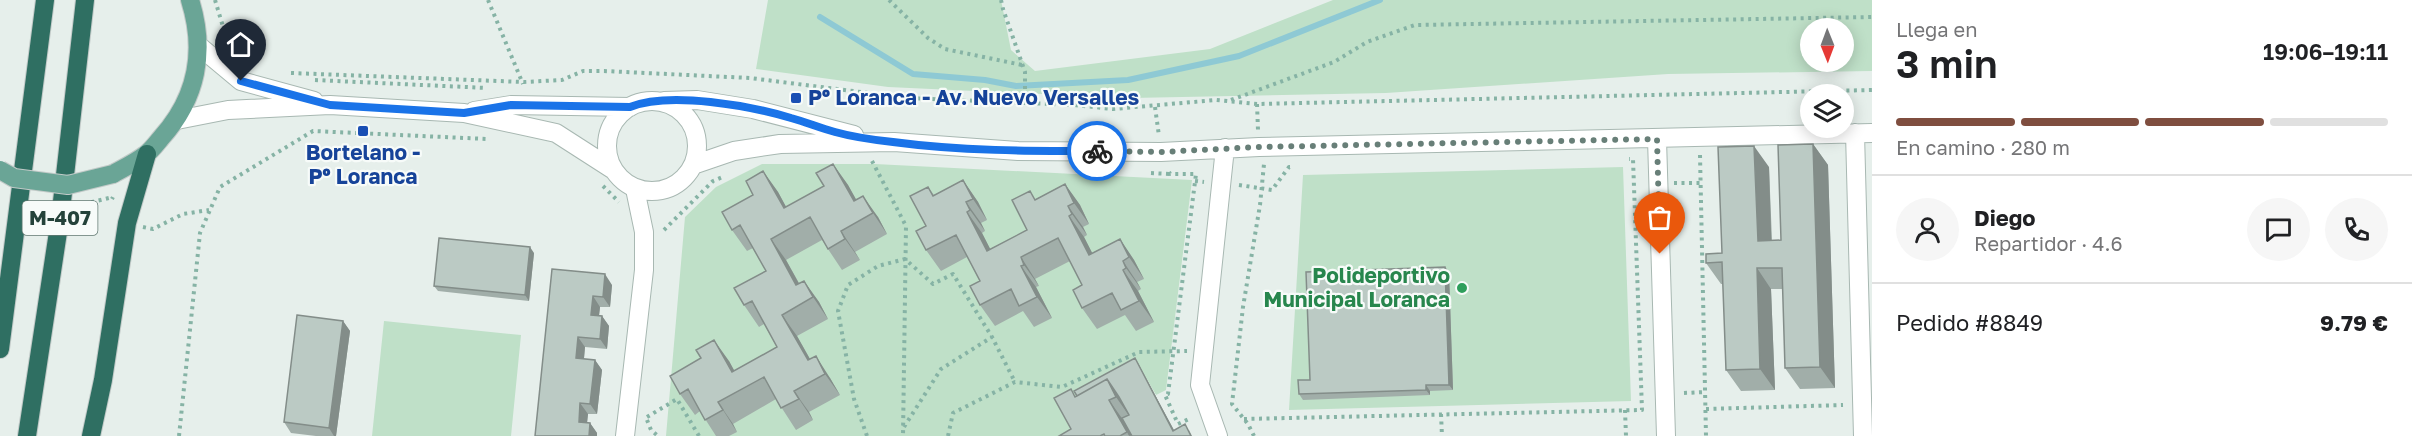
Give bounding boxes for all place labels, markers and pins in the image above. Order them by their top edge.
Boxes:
pin [215,19,266,81]
place label: Pº Loranca - Av. Nuevo Versalles [808,84,1140,110]
marker: Pº Loranca - Av. Nuevo Versalles [789,91,803,105]
marker: Bortelano - Pº Loranca [356,124,370,138]
place label: Bortelano - Pº Loranca [306,139,420,189]
pin [1634,192,1685,254]
place label: Polideportivo Municipal Loranca [1264,262,1450,312]
marker: Polideportivo Municipal Loranca [1455,281,1469,295]

